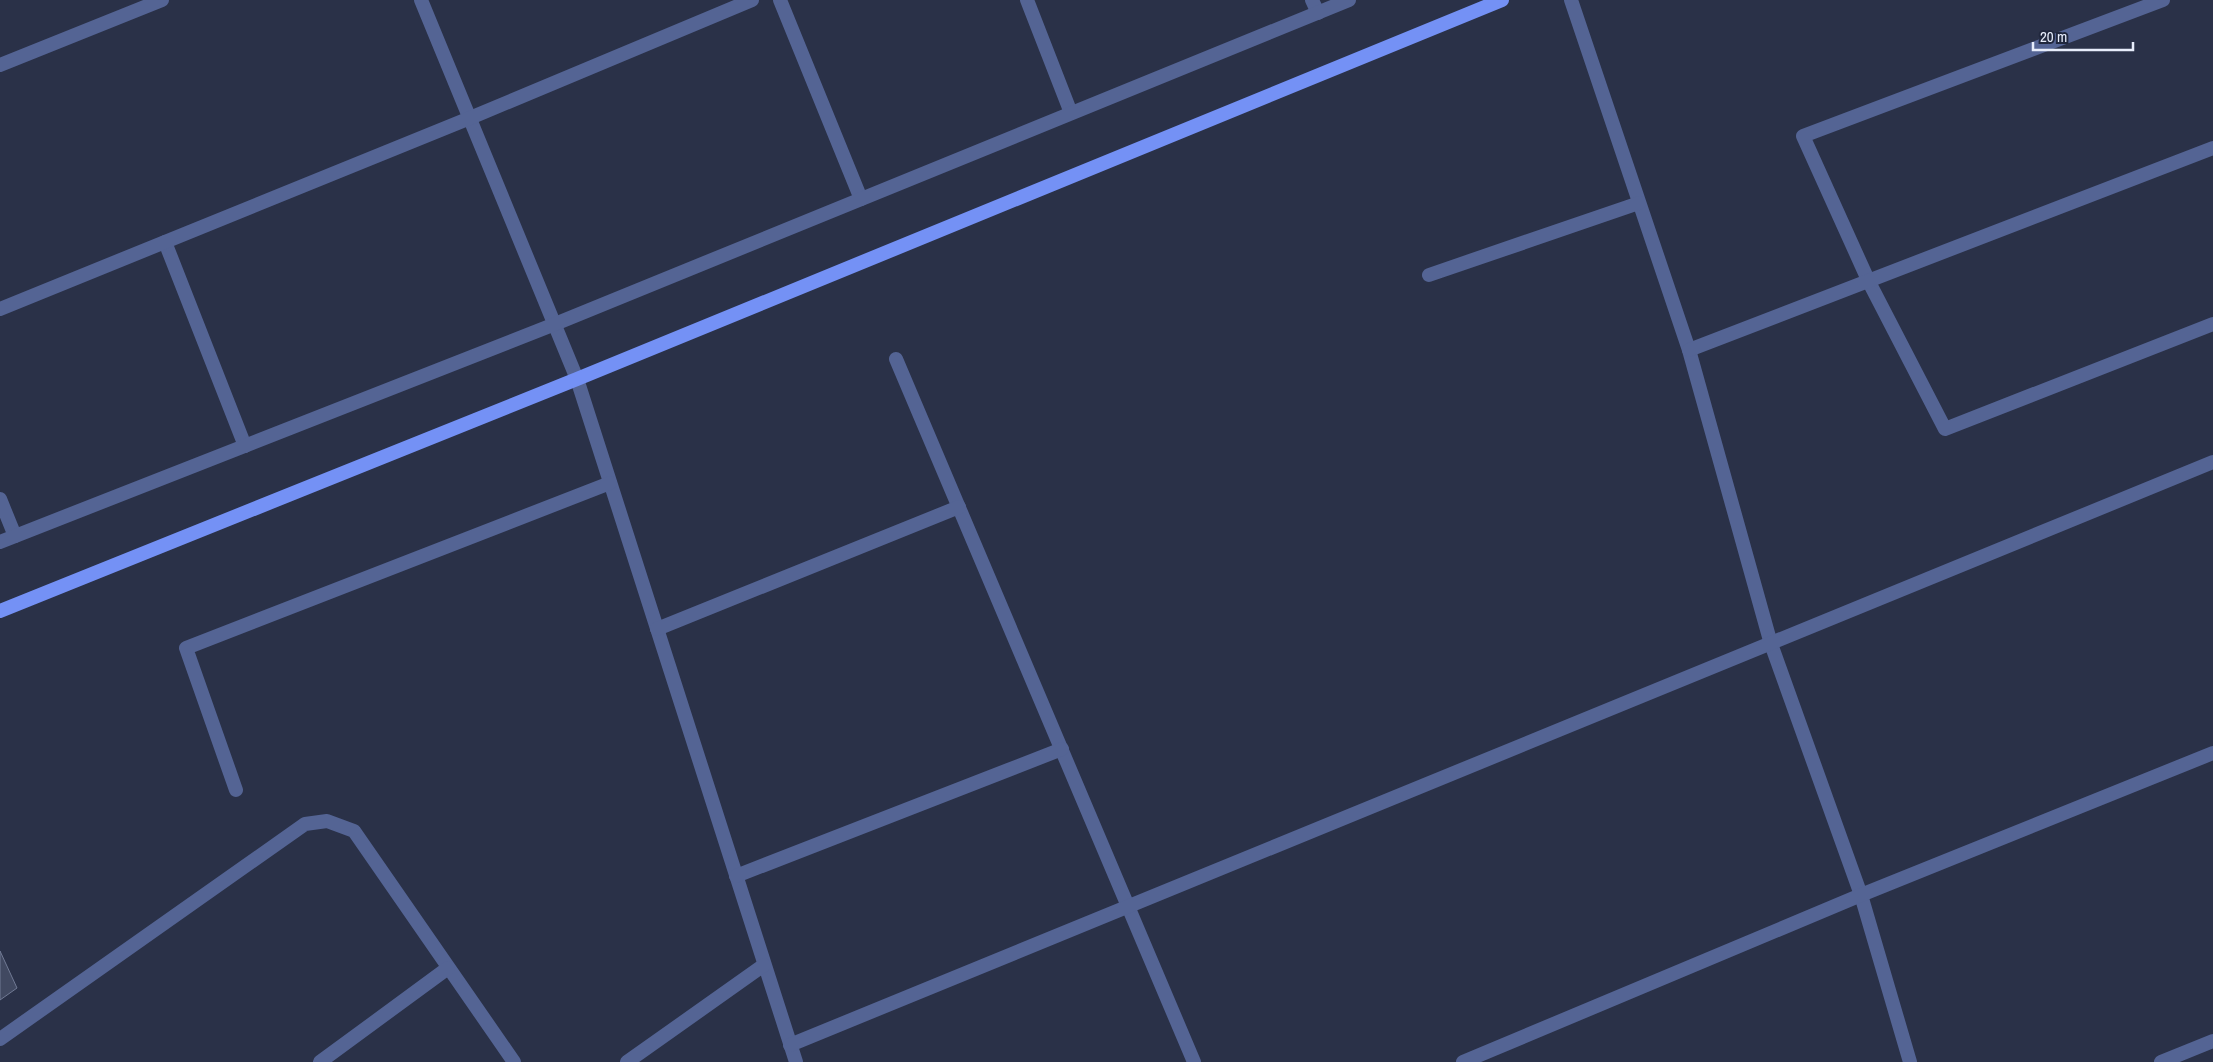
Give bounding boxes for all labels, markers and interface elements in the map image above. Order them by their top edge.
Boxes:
scale bar [2033,20,2133,52]
text: 20 m [2040,26,2067,47]

